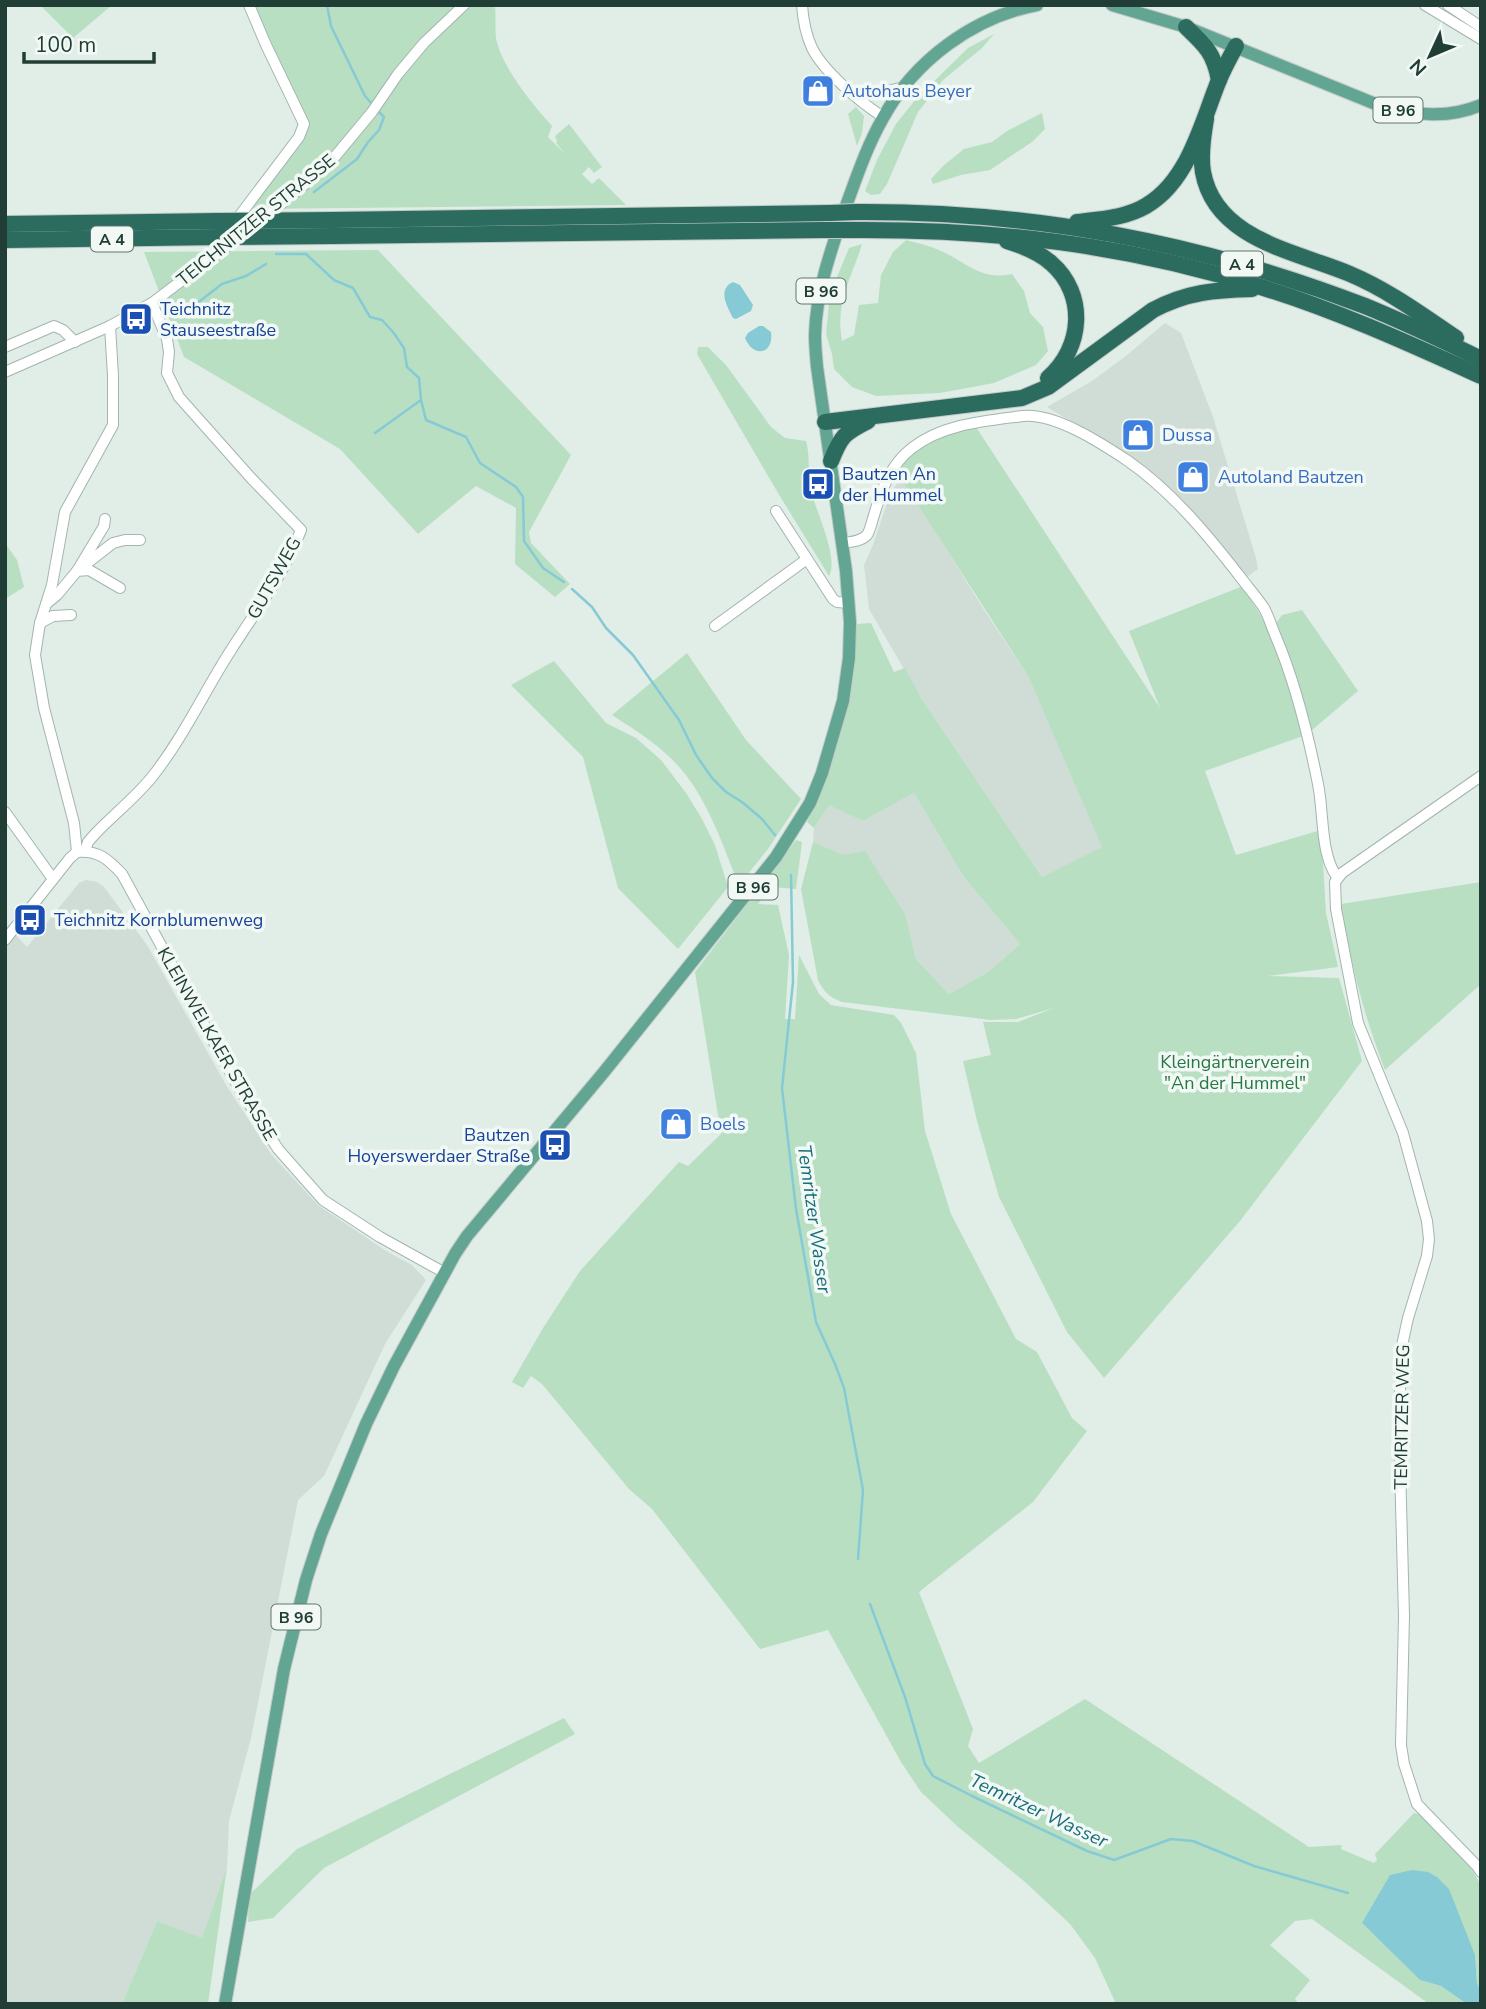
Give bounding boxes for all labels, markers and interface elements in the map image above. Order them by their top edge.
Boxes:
scale bar [24,21,154,65]
north arrow [1395,21,1465,91]
text: 100 m [35,31,96,59]
text: N [1404,53,1433,81]
shop icon: Autohaus Beyer [799,72,837,110]
place label: Autohaus Beyer [842,79,972,103]
road number: B 96 [1374,97,1422,122]
street label: TEICHNITZER STRASSE [172,149,340,291]
road number: A 4 [91,227,133,252]
road number: A 4 [1221,252,1263,276]
road number: B 96 [796,278,846,304]
place label: Teichnitz Stauseestraße [160,297,276,342]
bus stop icon: Teichnitz Stauseestraße [117,300,155,338]
shop icon: Dussa [1119,416,1157,454]
place label: Dussa [1162,423,1212,447]
shop icon: Autoland Bautzen [1174,458,1212,496]
place label: Bautzen An der Hummel [842,462,943,507]
bus stop icon: Bautzen An der Hummel [799,465,837,503]
place label: Autoland Bautzen [1218,465,1364,489]
street label: GUTSWEG [242,532,306,624]
road number: B 96 [728,874,778,900]
bus stop icon: Teichnitz Kornblumenweg [11,901,49,939]
place label: Teichnitz Kornblumenweg [54,908,263,932]
street label: KLEINWELKAER STRASSE [152,943,282,1145]
park label: Kleingärtnerverein "An der Hummel" [1160,1050,1310,1095]
shop icon: Boels [657,1105,695,1143]
place label: Boels [700,1112,746,1136]
place label: Bautzen Hoyerswerdaer Straße [347,1123,530,1168]
bus stop icon: Bautzen Hoyerswerdaer Straße [536,1126,574,1164]
water label: Temritzer Wasser [791,1143,837,1296]
street label: TEMRITZER WEG [1389,1344,1415,1490]
road number: B 96 [272,1604,320,1630]
water label: Temritzer Wasser [965,1767,1113,1855]

